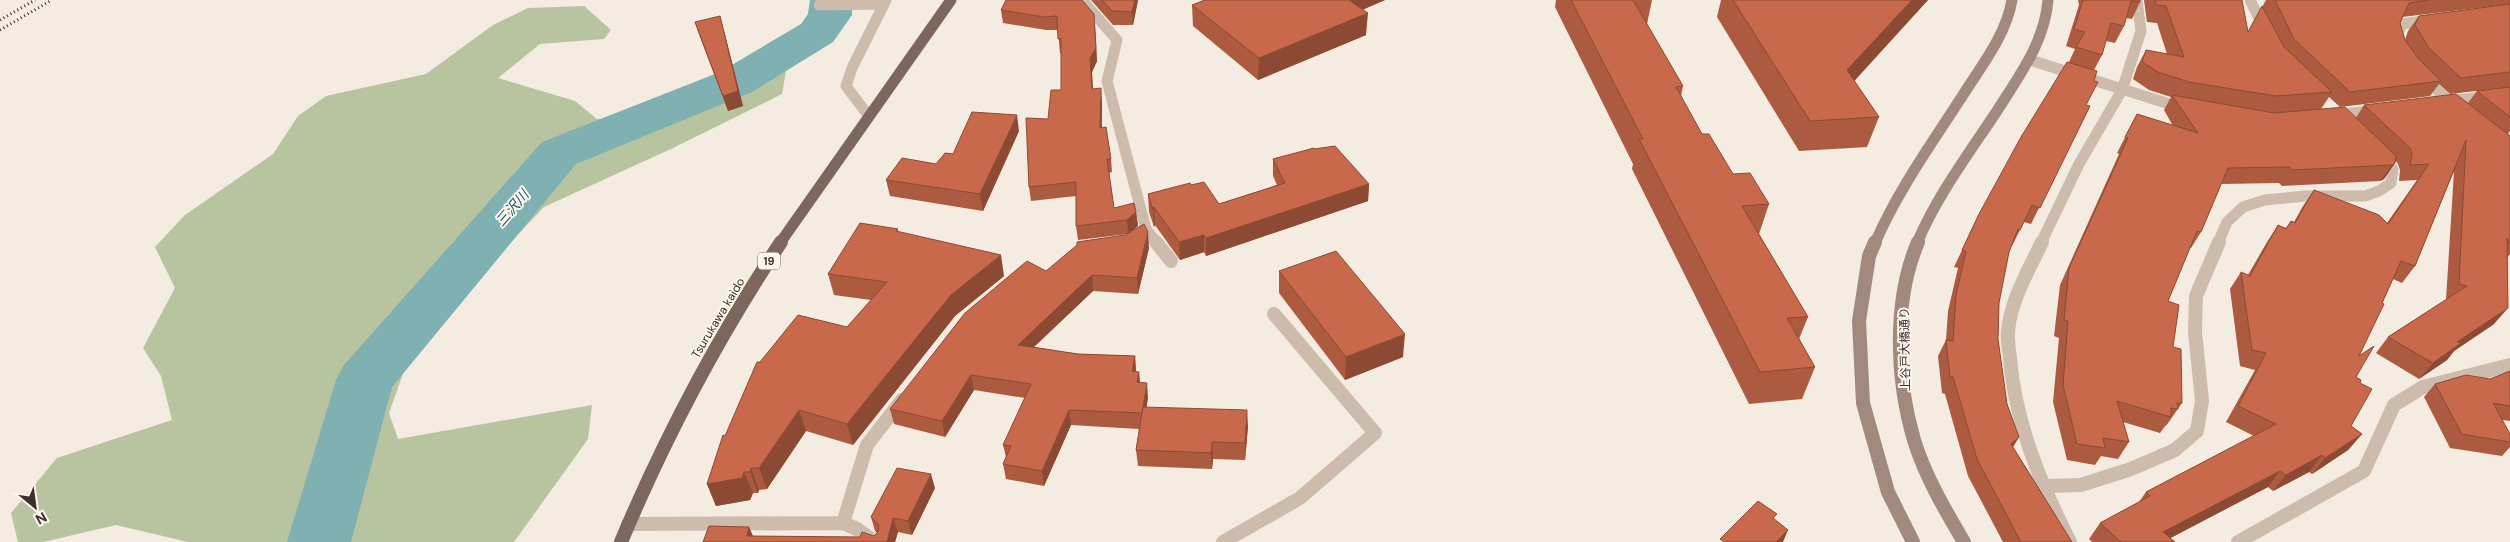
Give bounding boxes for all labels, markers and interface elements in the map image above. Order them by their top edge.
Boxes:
water label: 三沢川 [491,185,534,230]
road number: 19 [758,252,780,270]
street label: Tsurukawa kaido [688,275,748,361]
street label: 上谷戸大橋通り [1896,307,1914,391]
north arrow [10,482,60,532]
text: N [32,508,50,529]

